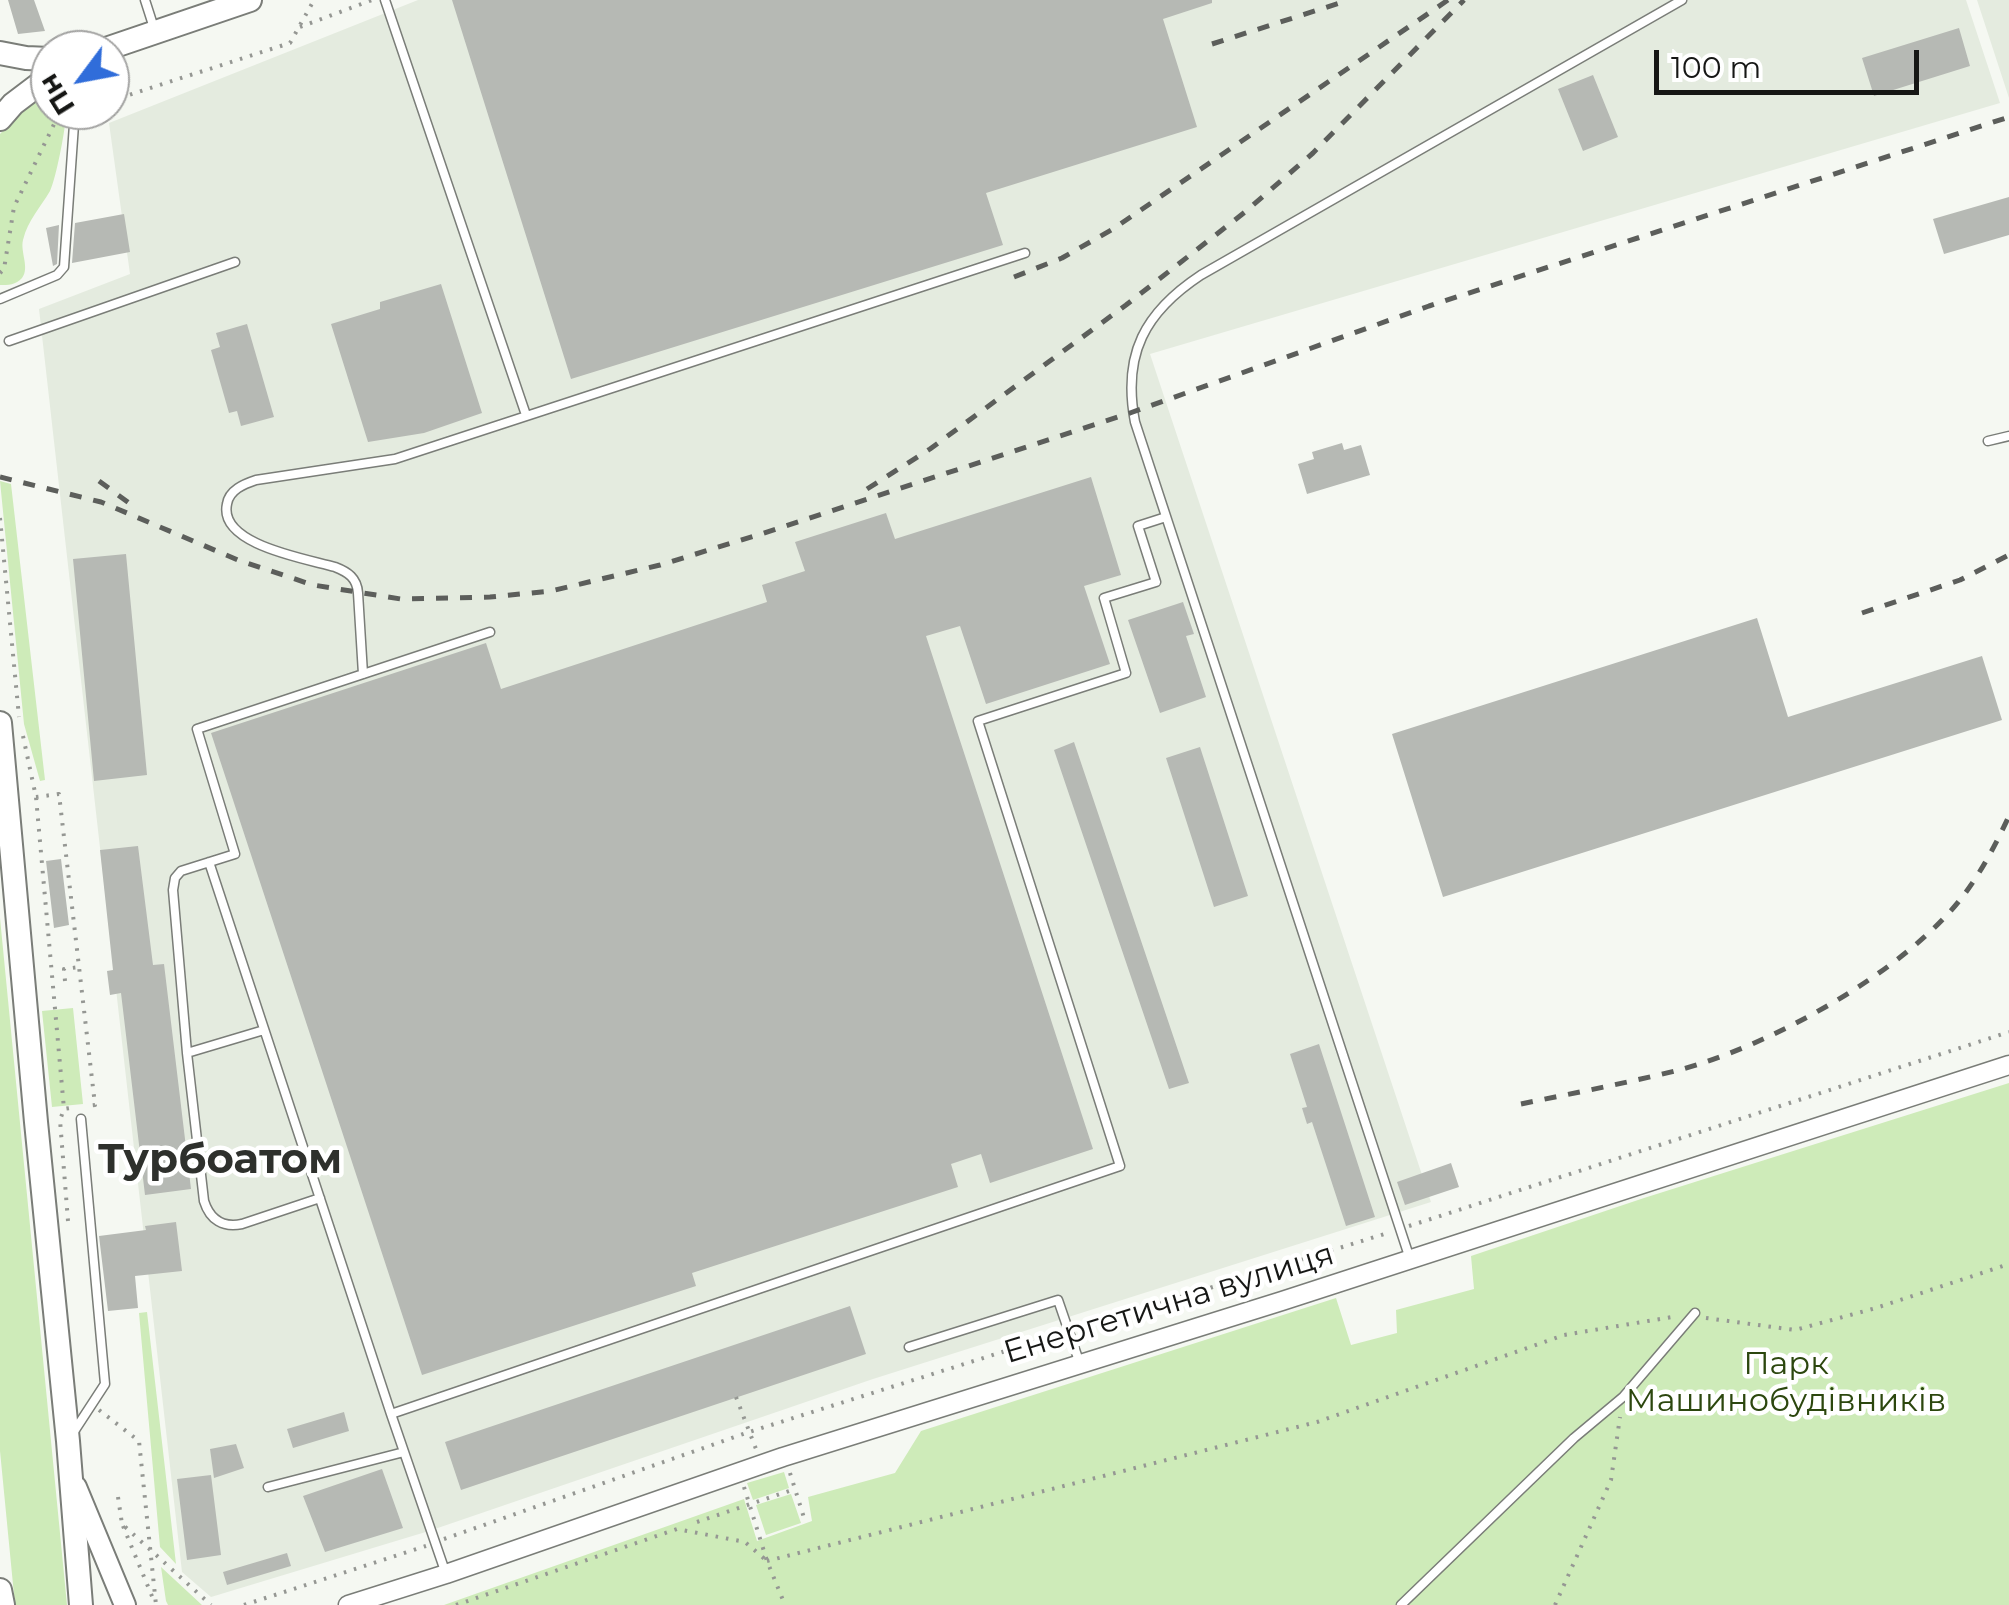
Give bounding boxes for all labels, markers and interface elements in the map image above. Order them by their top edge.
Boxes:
north arrow [30,30,130,130]
scale bar [1659,30,1924,92]
text: 100 m [1671,49,1761,86]
text: Пн [31,68,82,122]
district label: Турбоатом [98,1136,342,1186]
street label: Енергетична вулиця [999,1236,1339,1372]
park label: Парк Машинобудівників [1626,1346,1946,1421]

